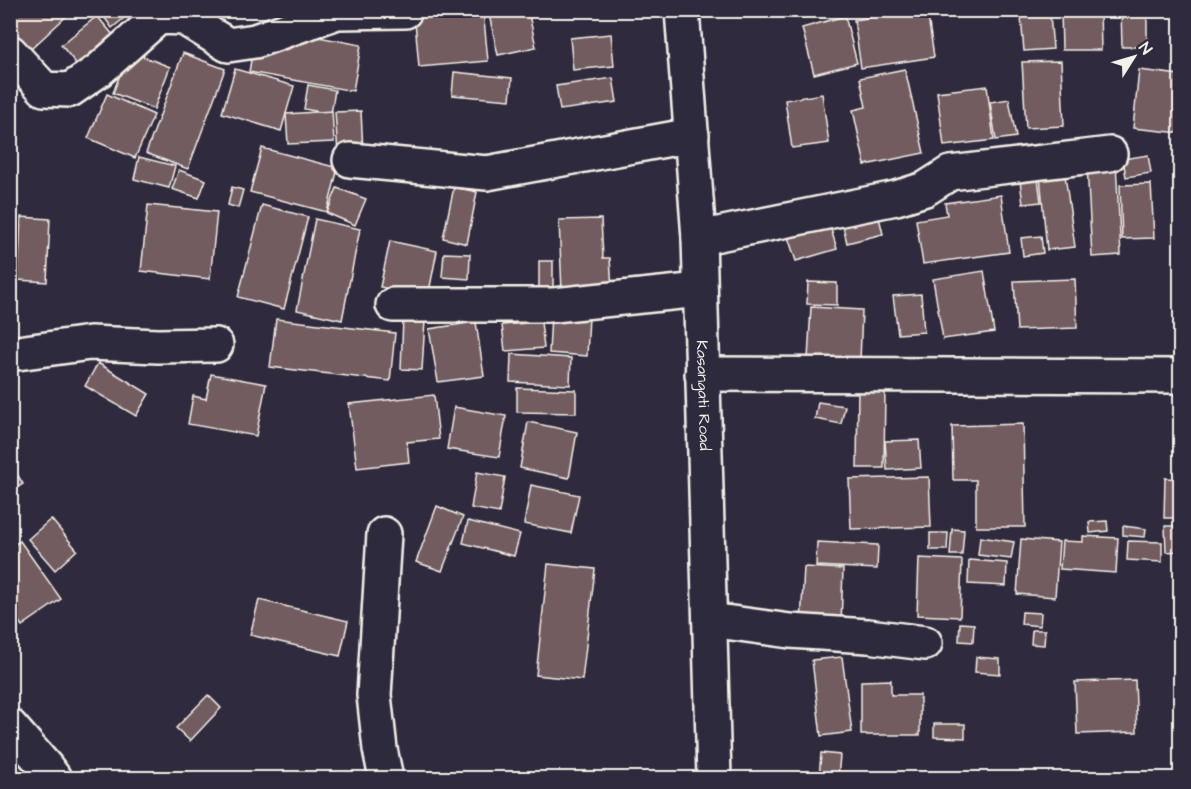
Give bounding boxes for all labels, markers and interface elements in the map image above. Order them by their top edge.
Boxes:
north arrow [1104,27,1164,87]
text: N [1133,38,1157,59]
street label: Kasangati Road [691,340,716,451]

